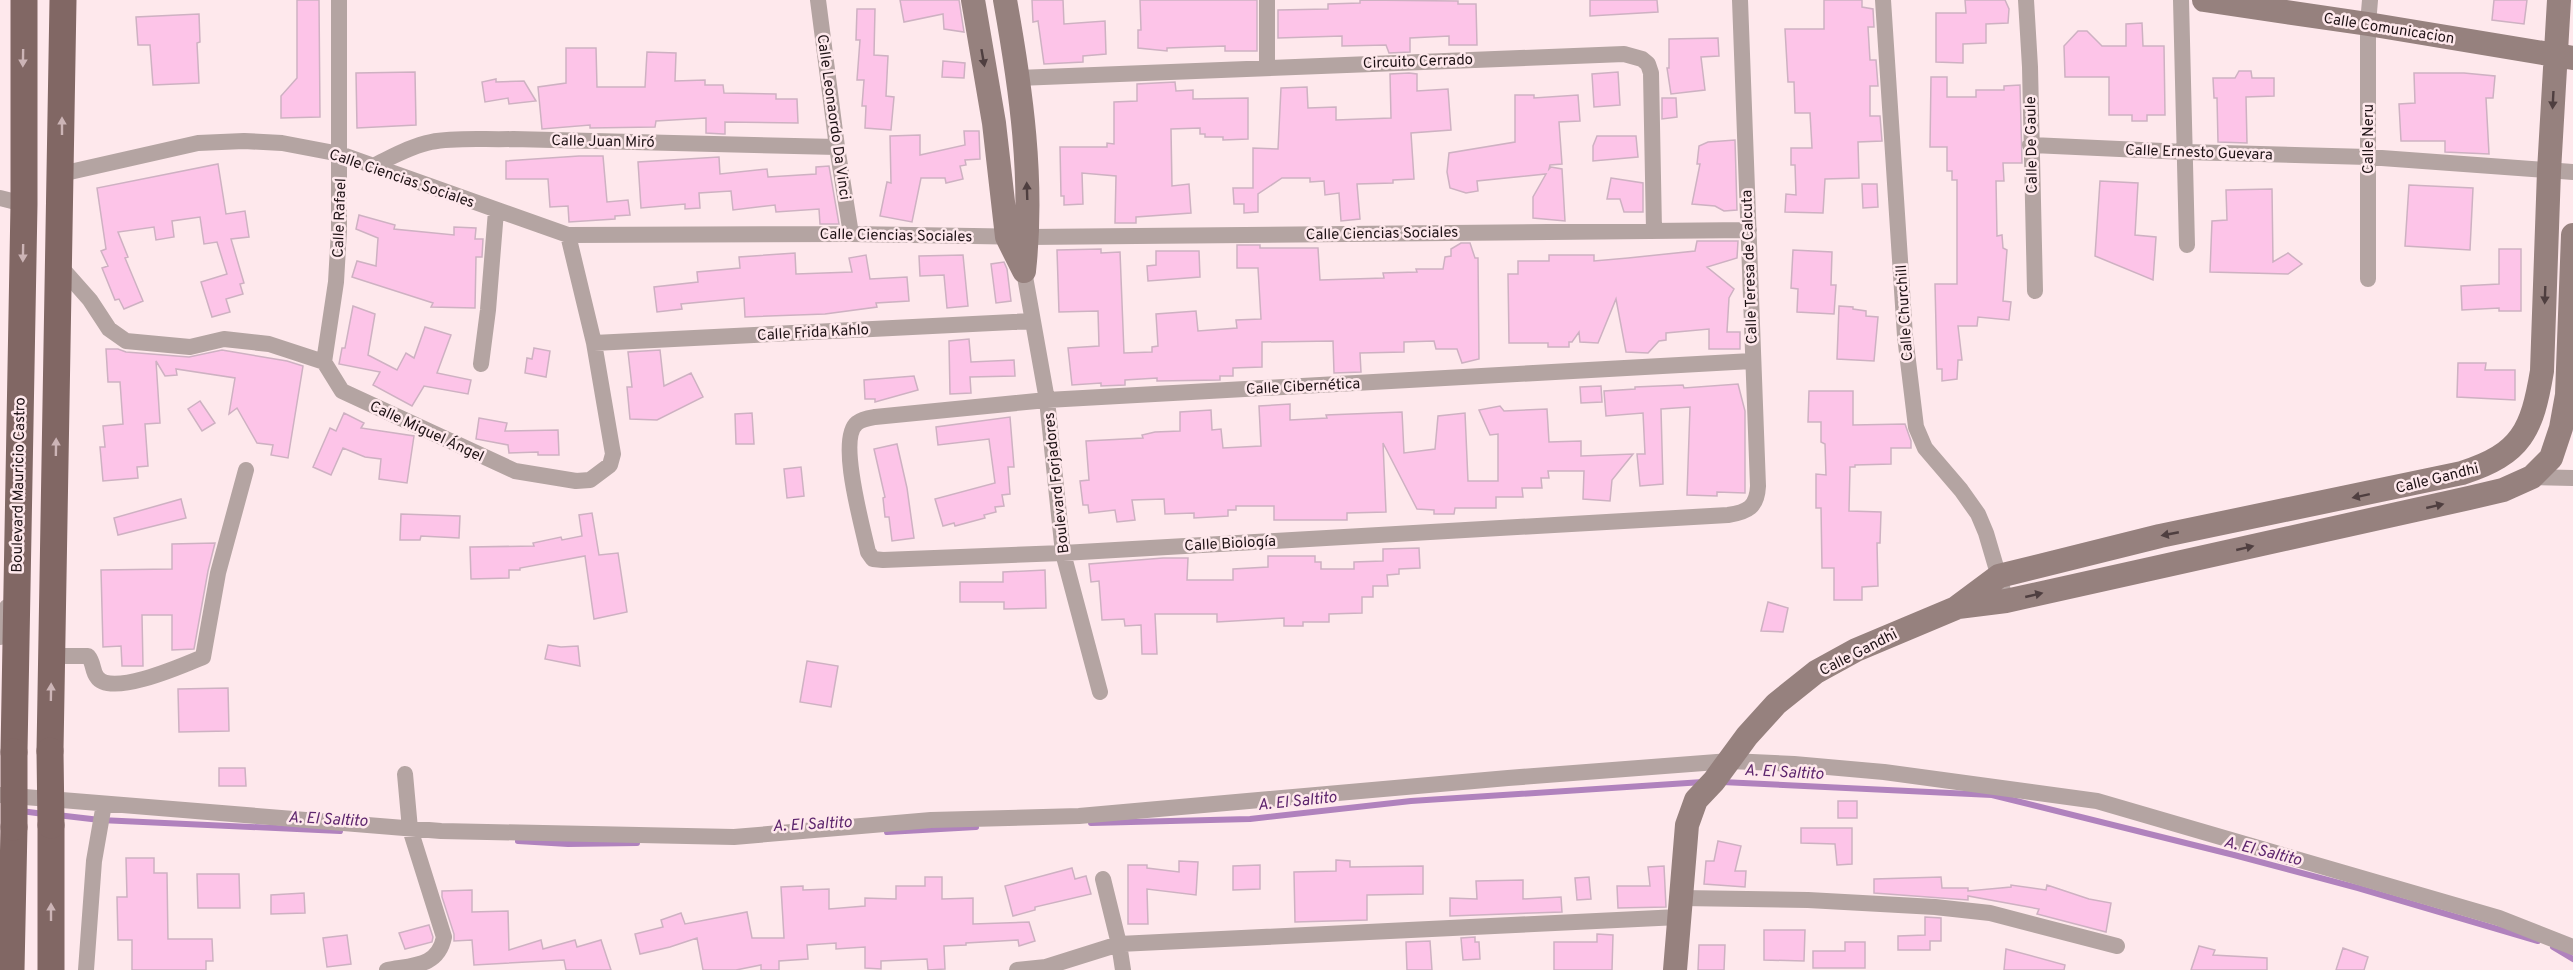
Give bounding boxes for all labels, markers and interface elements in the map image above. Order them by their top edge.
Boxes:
street label: Calle Comunicacion [2322,10,2456,49]
street label: Calle Leonaordo Da Vinci [811,33,854,201]
one-way arrow [979,48,988,67]
one-way arrow [18,49,28,68]
street label: Circuito Cerrado [1363,51,1473,74]
one-way arrow [2548,91,2557,110]
street label: Calle De Gaule [2022,96,2043,194]
street label: Calle Neru [2360,104,2379,174]
one-way arrow [57,117,66,136]
street label: Calle Juan Miró [551,132,655,153]
street label: Calle Ernesto Guevara [2125,141,2273,166]
street label: Calle Ciencias Sociales [326,146,477,213]
street label: Calle Rafael [330,178,351,258]
one-way arrow [1022,182,1032,201]
street label: Calle Teresa de Calcuta [1738,189,1763,344]
street label: Calle Ciencias Sociales [1306,224,1458,245]
street label: Calle Ciencias Sociales [820,226,972,247]
one-way arrow [18,244,28,263]
street label: Calle Churchill [1893,264,1918,362]
one-way arrow [2540,286,2550,305]
street label: Calle Frida Kahlo [757,321,870,346]
street label: Calle Cibernética [1245,375,1361,400]
street label: Boulevard Mauricio Castro [8,397,31,573]
street label: Calle Miguel Ángel [366,397,487,467]
street label: Boulevard Forjadores [1041,411,1074,554]
one-way arrow [51,437,61,456]
street label: Calle Gandhi [2394,460,2481,499]
one-way arrow [2351,492,2370,501]
one-way arrow [2426,500,2445,510]
one-way arrow [2160,530,2179,539]
street label: Calle Biología [1184,533,1276,556]
one-way arrow [2236,543,2255,552]
one-way arrow [2025,590,2044,599]
street label: Calle Gandhi [1817,626,1901,681]
one-way arrow [46,683,56,702]
water label: A. El Saltito [1744,761,1825,785]
water label: A. El Saltito [1257,788,1338,816]
water label: A. El Saltito [288,808,369,832]
water label: A. El Saltito [772,813,853,837]
water label: A. El Saltito [2222,833,2304,871]
one-way arrow [46,902,56,921]

